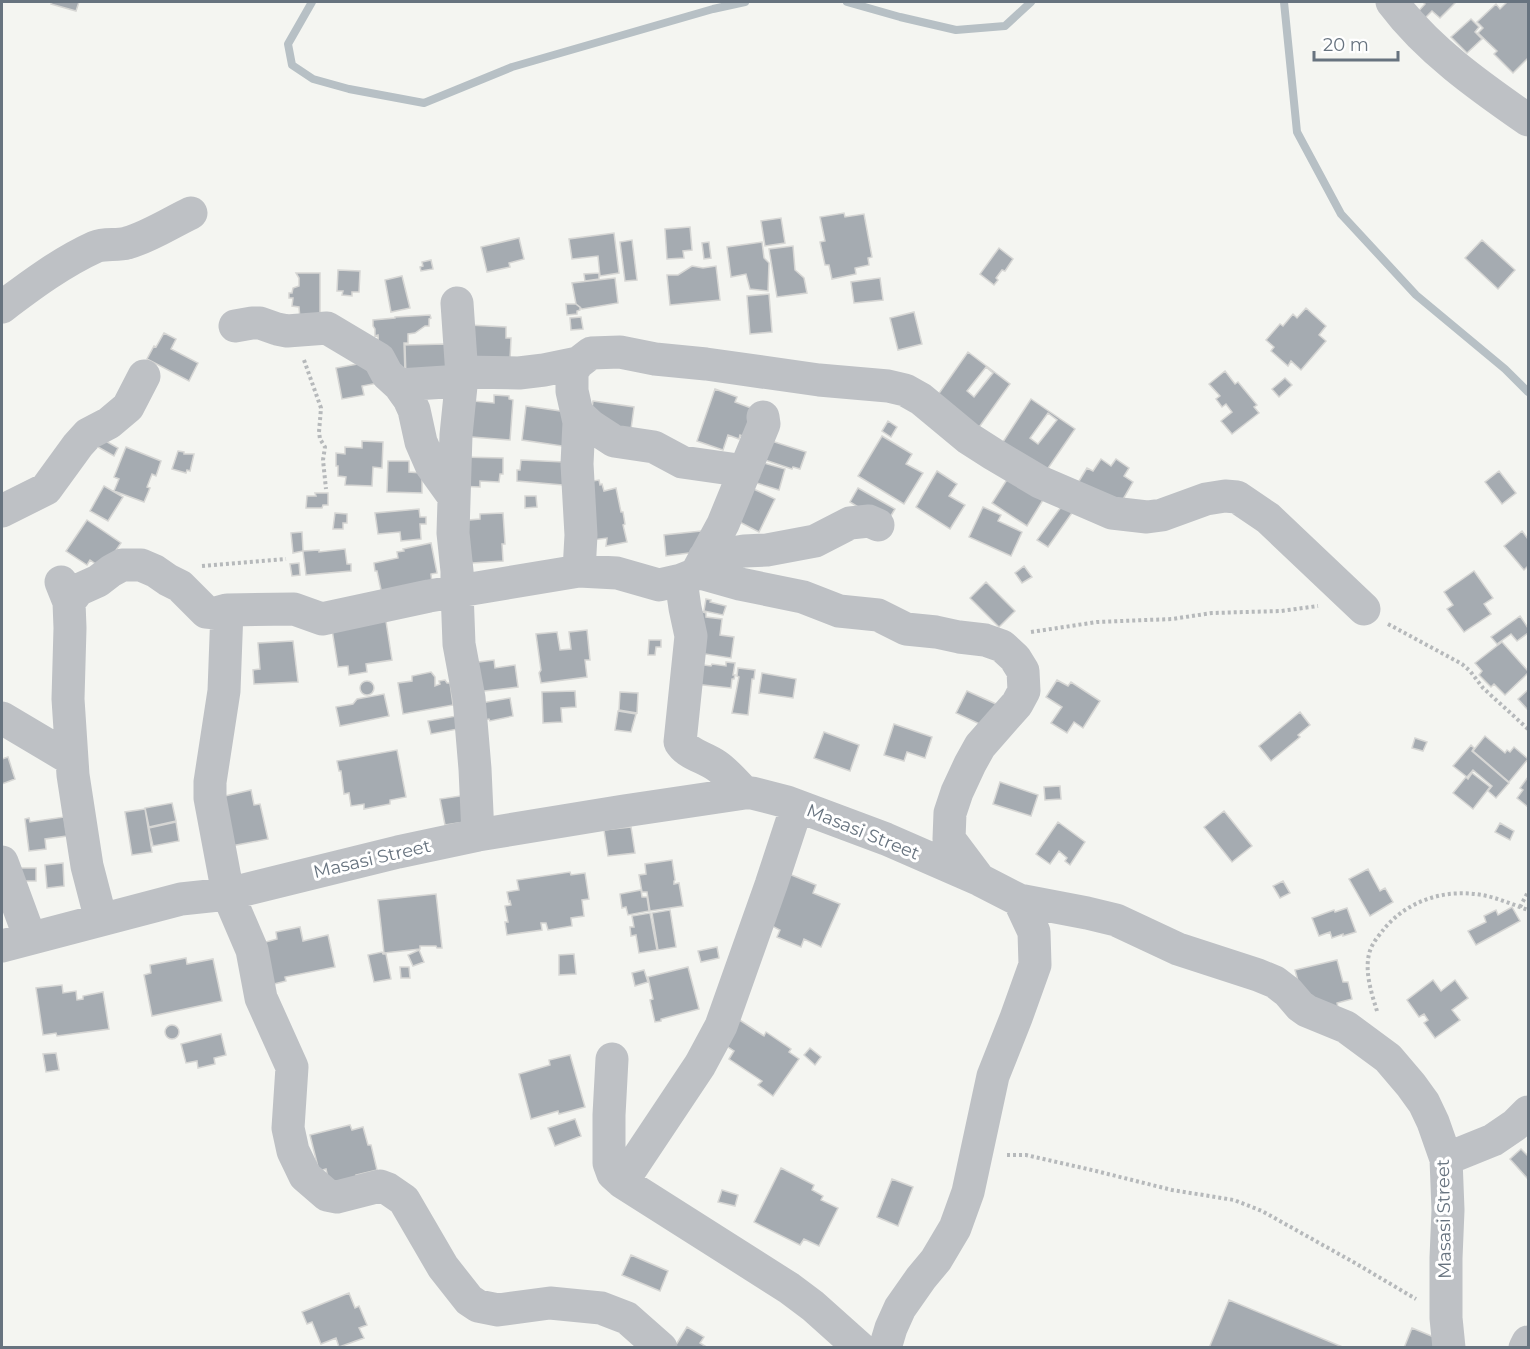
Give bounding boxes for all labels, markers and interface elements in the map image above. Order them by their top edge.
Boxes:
scale bar [1314,24,1398,62]
text: 20 m [1323,34,1369,56]
street label: Masasi Street [803,799,923,865]
street label: Masasi Street [311,835,433,883]
street label: Masasi Street [1432,1159,1456,1279]

